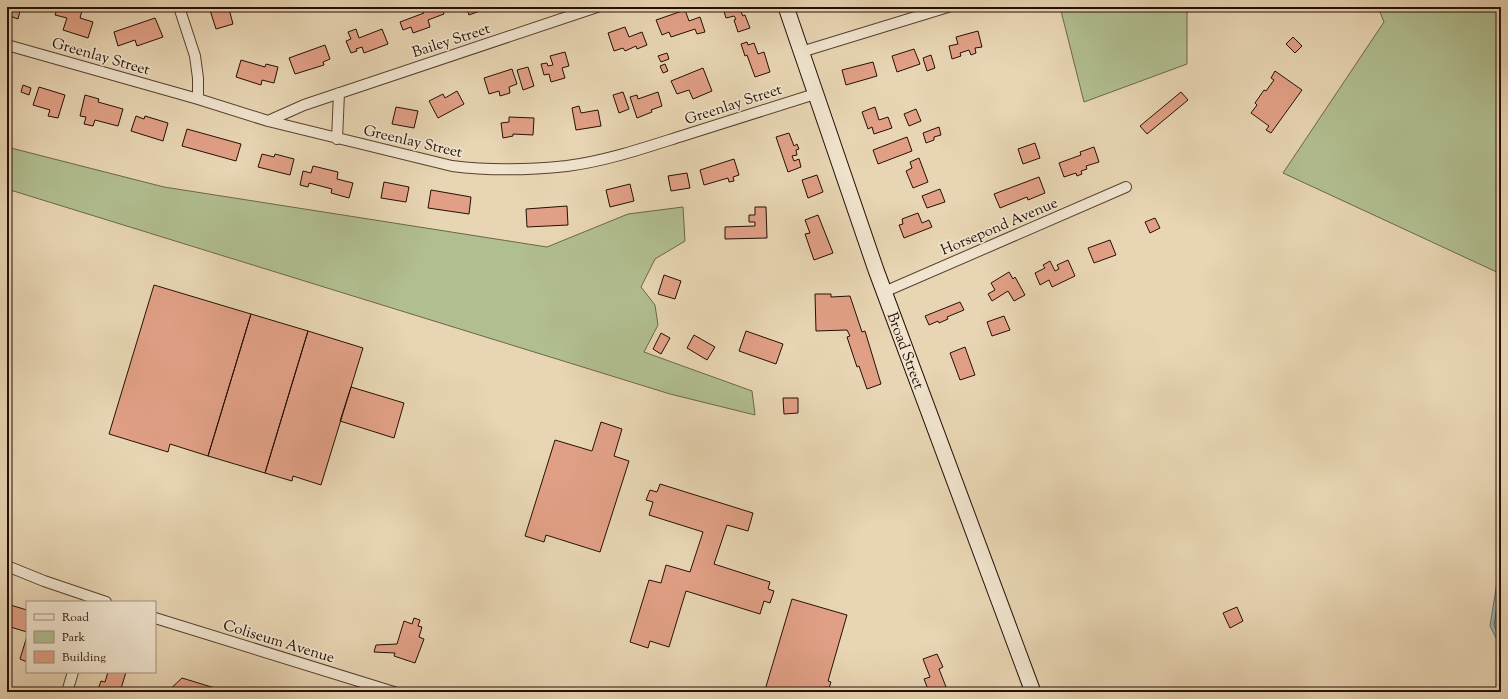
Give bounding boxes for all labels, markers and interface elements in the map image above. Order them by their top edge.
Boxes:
street label: Bailey Street [410,19,493,64]
street label: Greenlay Street [49,33,152,81]
street label: Greenlay Street [682,80,785,131]
street label: Greenlay Street [361,121,464,164]
street label: Horsepond Avenue [938,193,1061,262]
street label: Broad Street [881,310,928,393]
legend [26,601,156,673]
text: Road [62,609,89,627]
street label: Coliseum Avenue [220,616,337,669]
text: Park [62,629,85,647]
text: Building [62,649,106,667]

